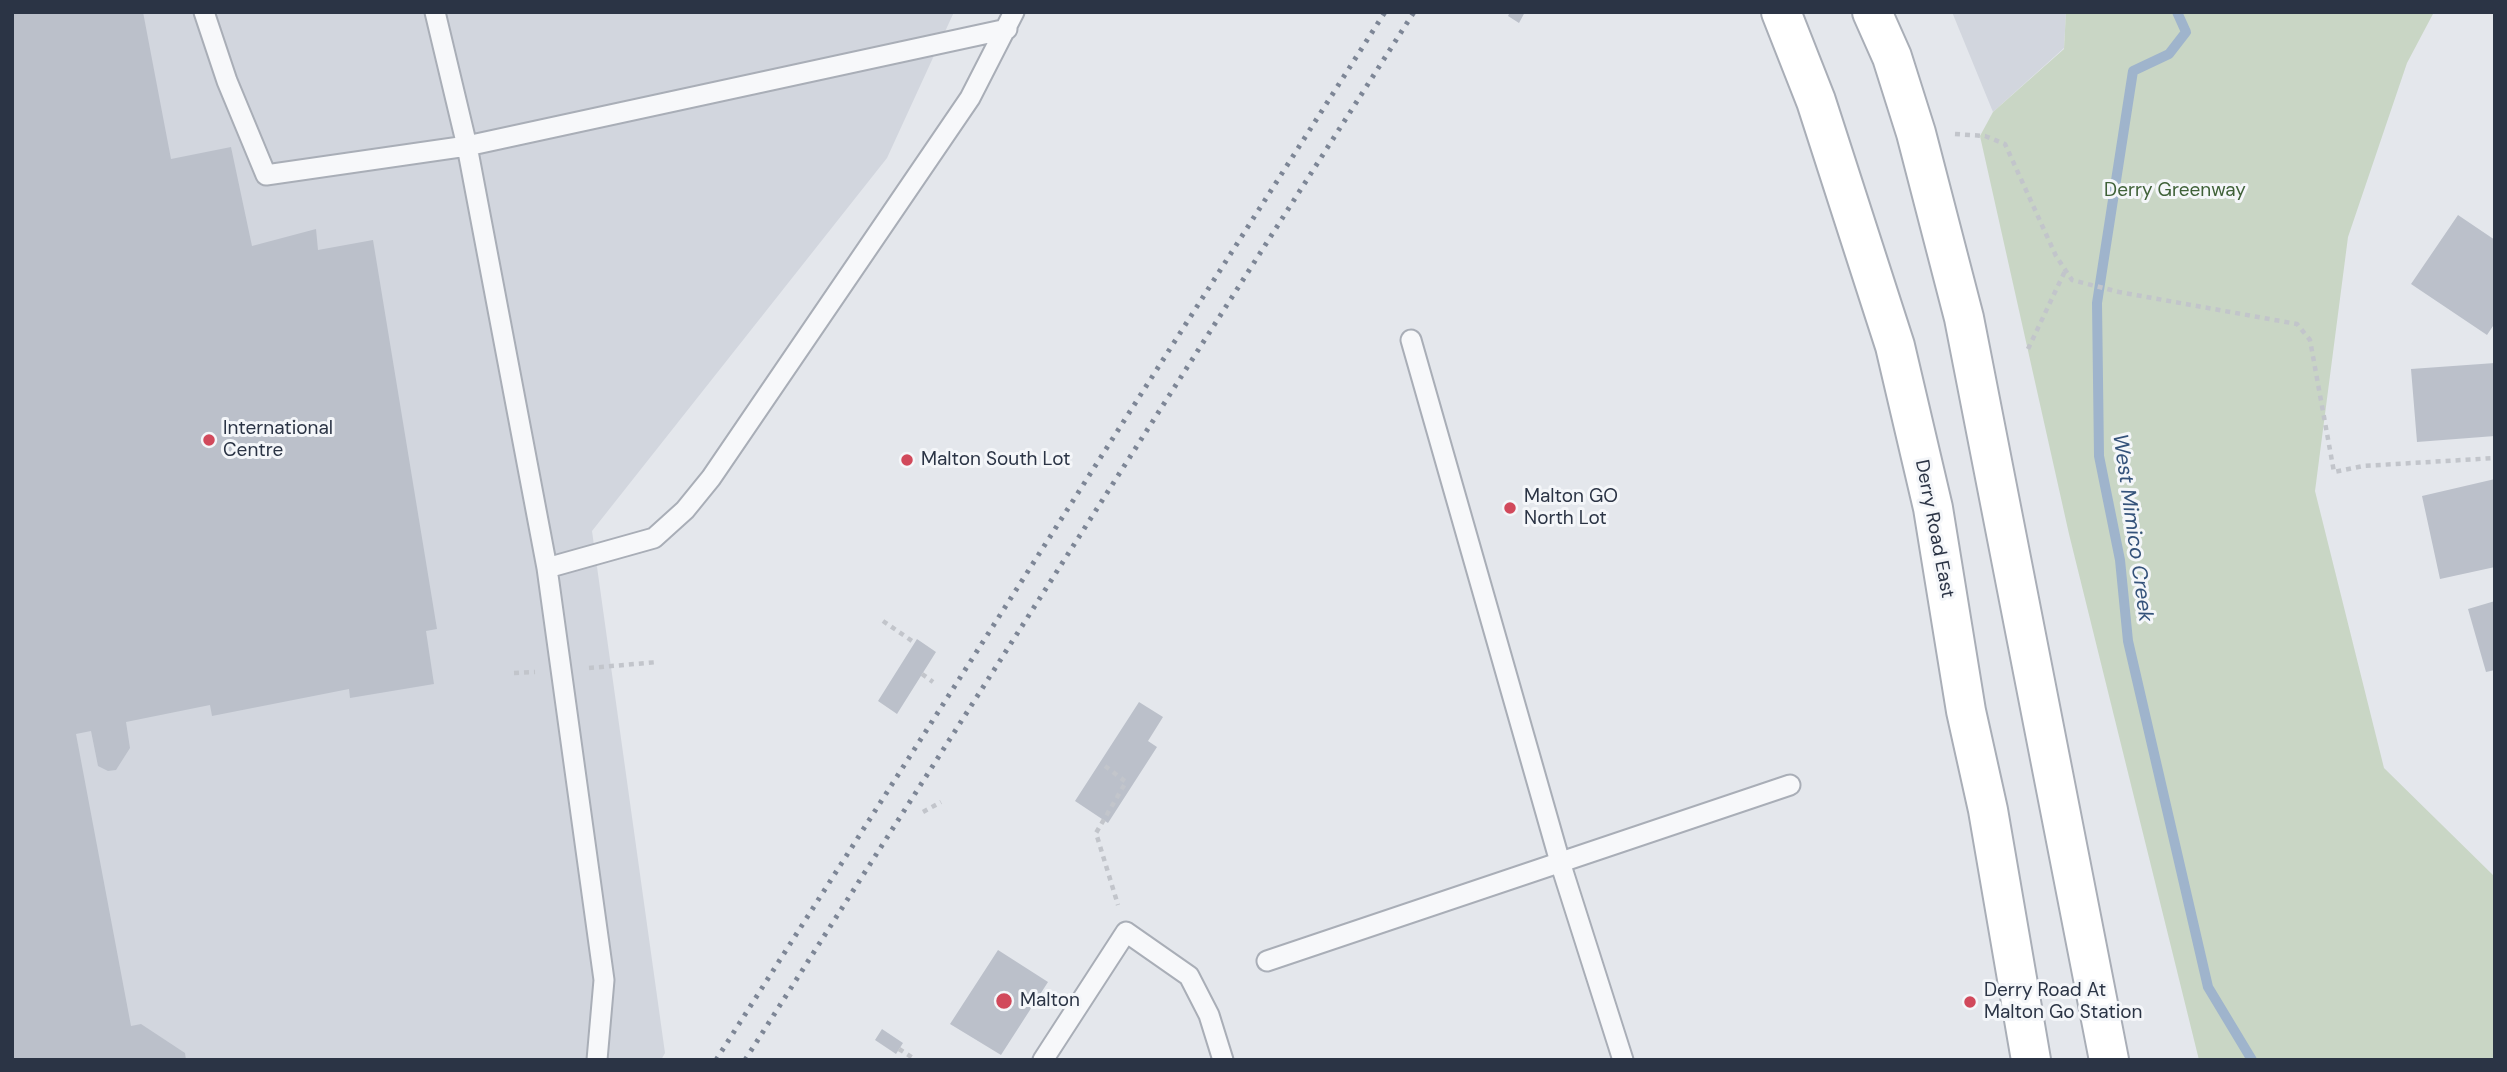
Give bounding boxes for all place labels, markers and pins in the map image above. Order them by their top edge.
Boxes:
place label: International Centre [223,418,333,462]
marker: International Centre [201,432,217,448]
place label: Malton South Lot [921,449,1071,471]
marker: Malton South Lot [899,452,915,468]
place label: Malton GO North Lot [1524,486,1618,530]
marker: Malton GO North Lot [1502,500,1518,516]
place label: Derry Road At Malton Go Station [1984,980,2142,1024]
place label: Malton [1020,990,1080,1012]
marker: Malton [994,991,1014,1011]
marker: Derry Road At Malton Go Station [1962,994,1978,1010]

